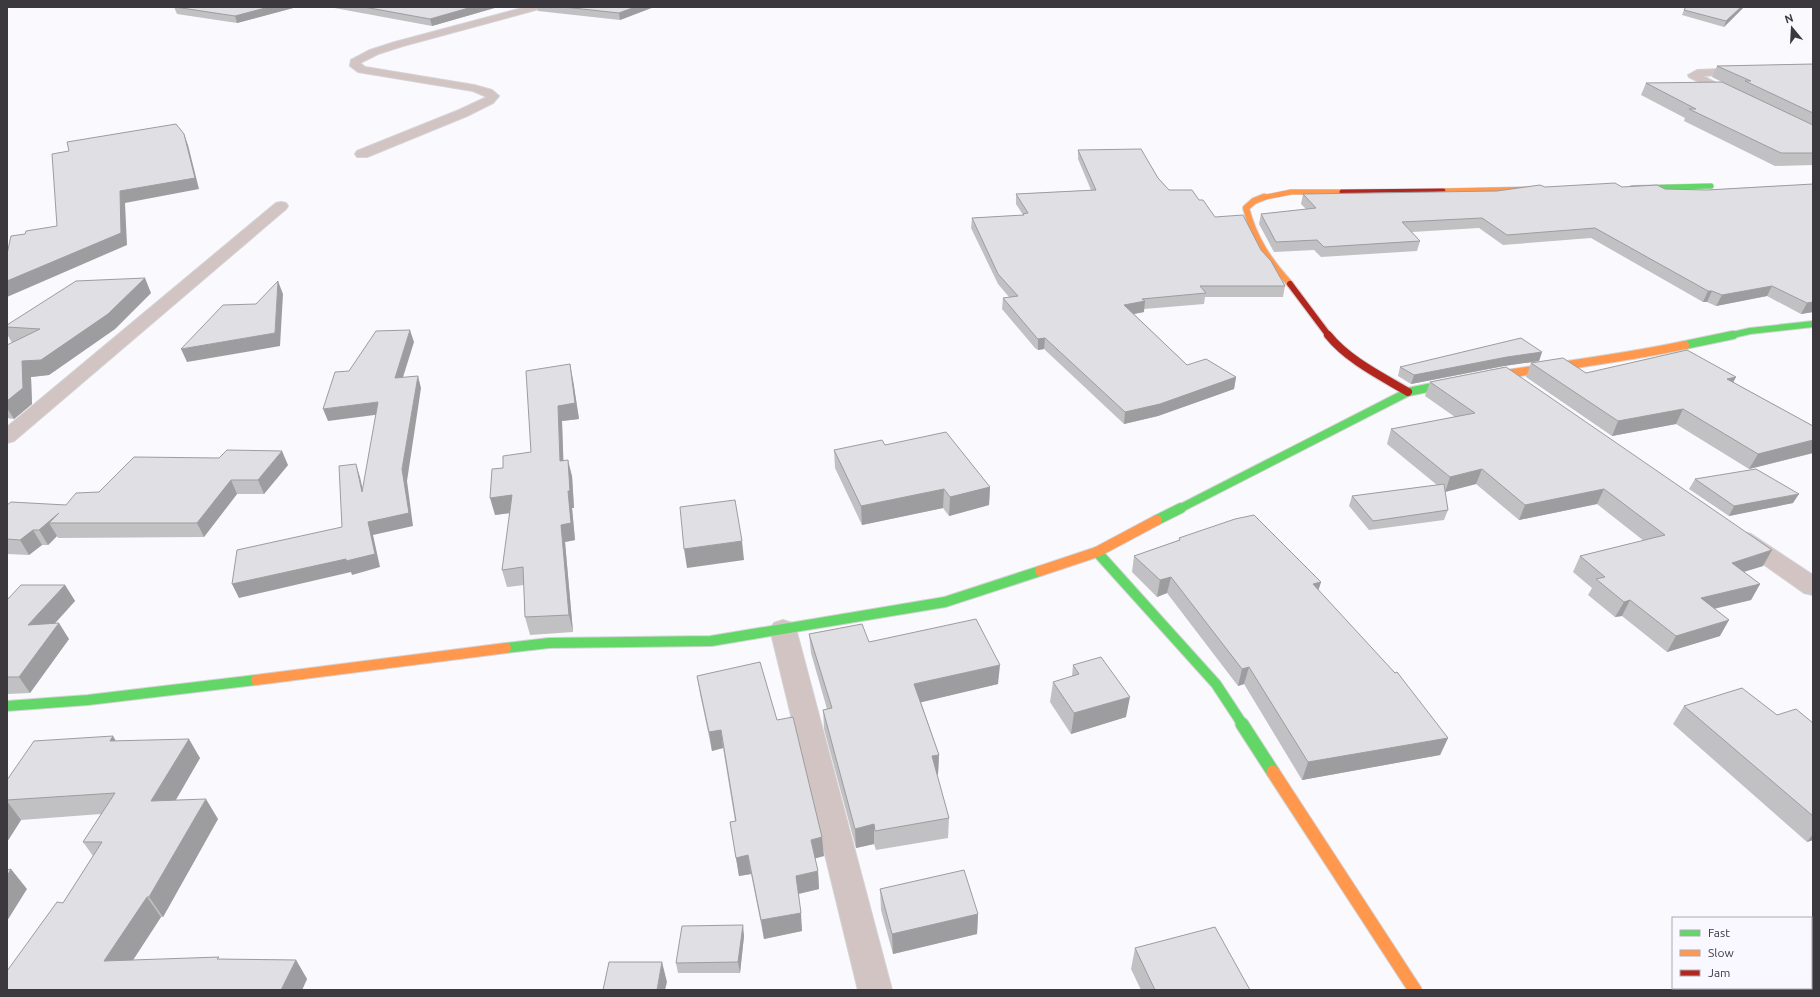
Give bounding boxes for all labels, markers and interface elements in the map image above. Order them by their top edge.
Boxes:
north arrow [1772,8,1812,48]
text: N [1783,12,1795,25]
legend [1672,917,1812,989]
text: Fast [1708,926,1730,939]
text: Slow [1708,946,1734,959]
text: Jam [1708,966,1730,979]

